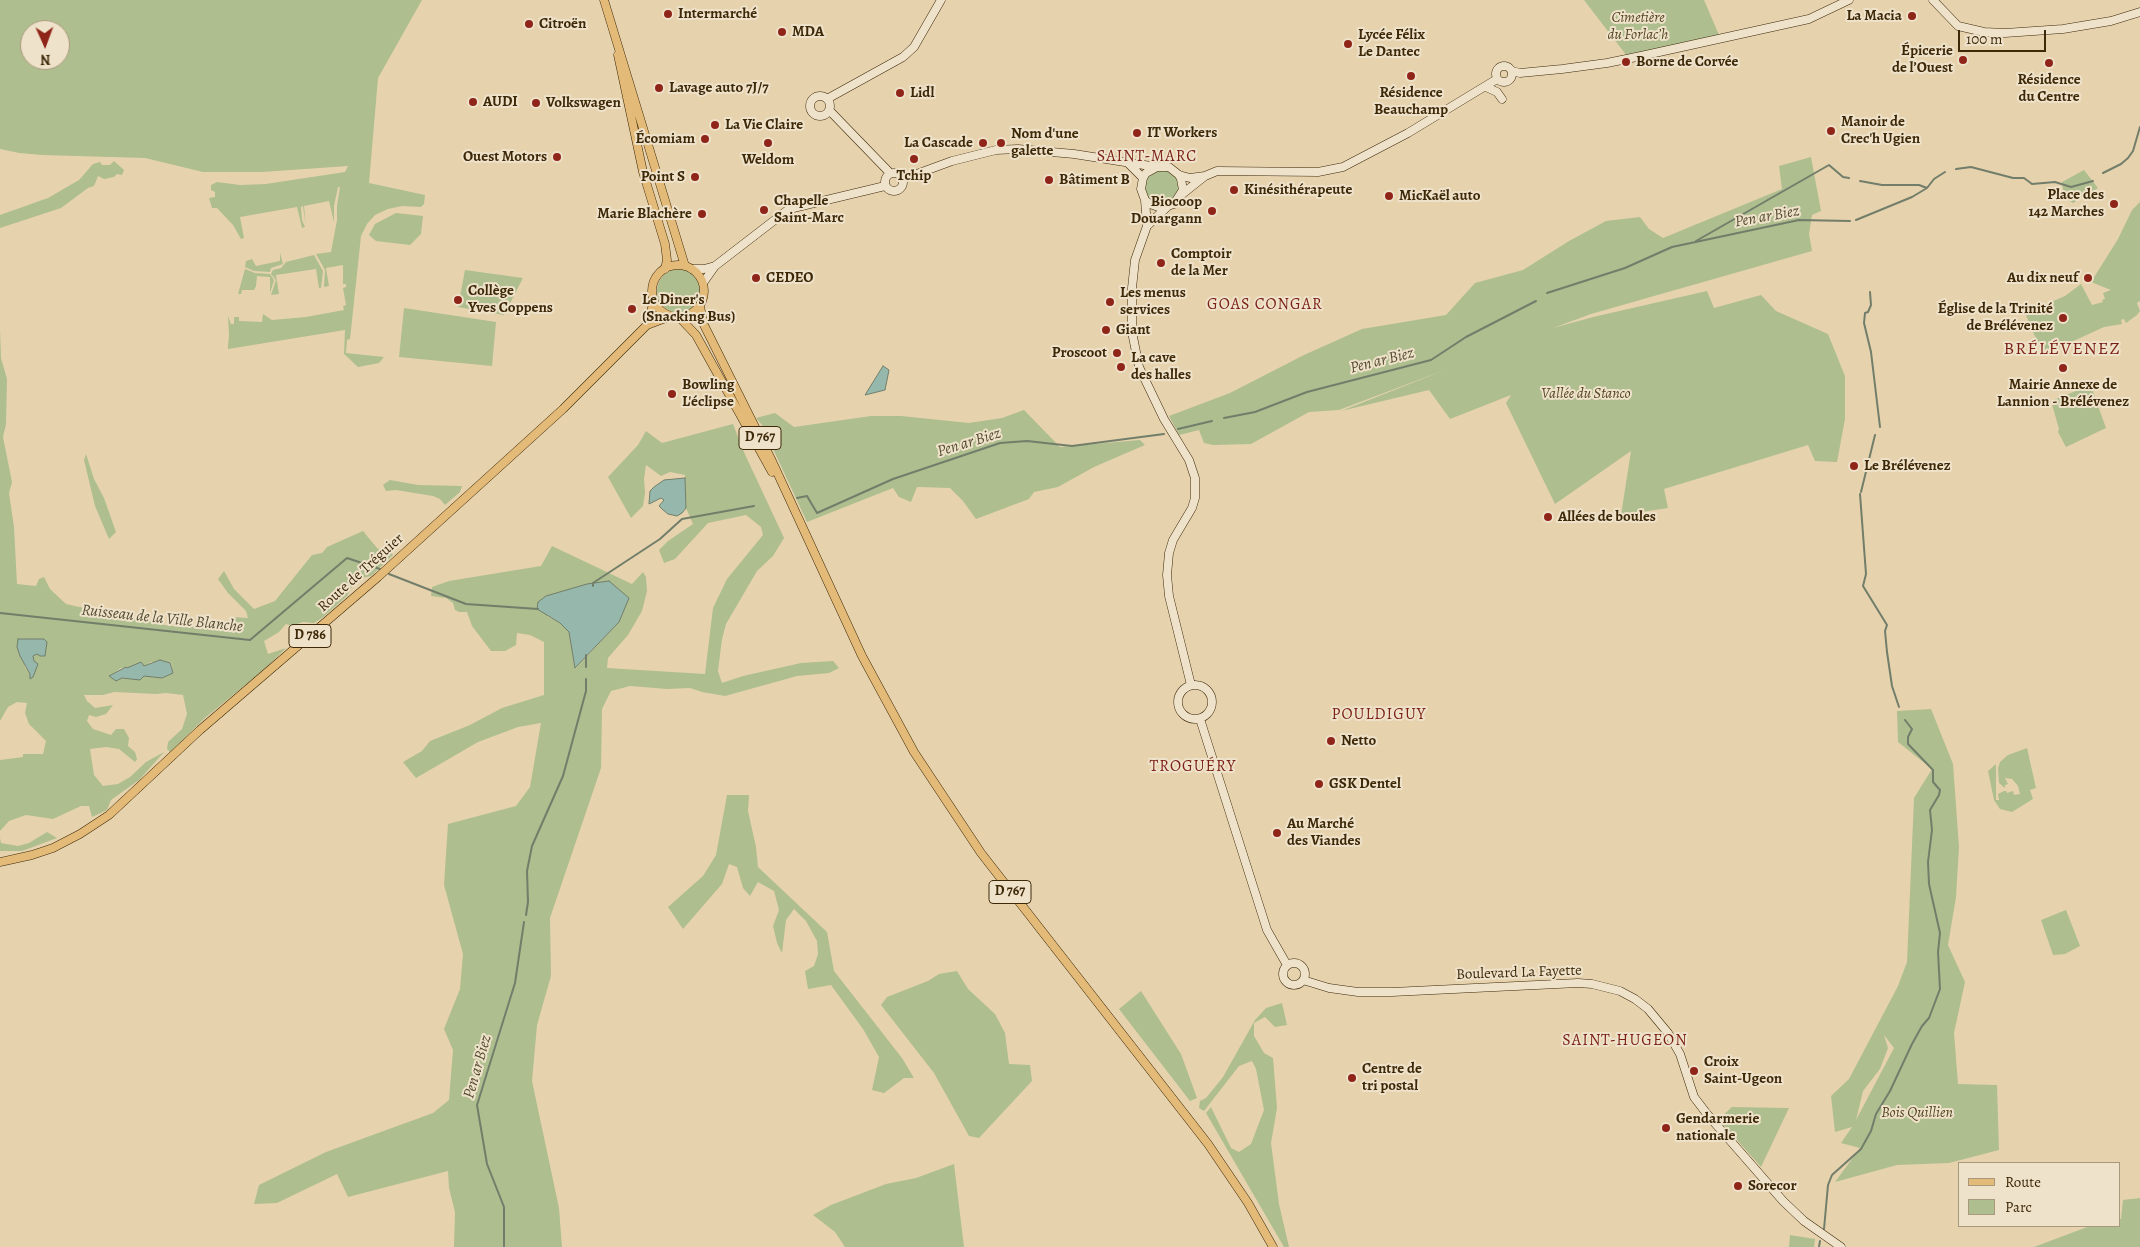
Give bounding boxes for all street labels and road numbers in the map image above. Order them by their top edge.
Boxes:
road number: D 767 [739,426,781,449]
street label: Route de Tréguier [315,530,407,616]
road number: D 786 [289,624,331,648]
road number: D 767 [989,880,1031,904]
street label: Boulevard La Fayette [1456,962,1582,984]

